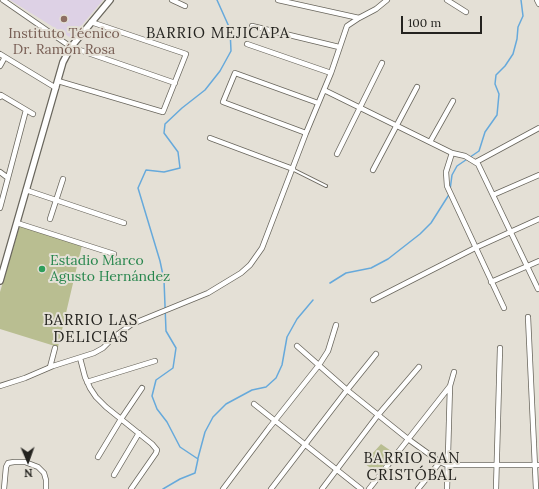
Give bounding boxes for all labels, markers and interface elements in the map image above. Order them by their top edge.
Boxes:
scale bar [403,8,484,34]
marker: Instituto Técnico Dr. Ramón Rosa [59,14,69,24]
text: 100 m [408,15,441,30]
district label: BARRIO MEJICAPA [146,25,290,43]
place label: Instituto Técnico Dr. Ramón Rosa [8,26,120,58]
place label: Estadio Marco Agusto Hernández [50,253,170,286]
marker: Estadio Marco Agusto Hernández [37,264,47,274]
district label: BARRIO LAS DELICIAS [44,312,138,347]
north arrow [8,441,48,481]
district label: BARRIO SAN CRISTÓBAL [363,450,461,485]
text: N [24,466,33,480]

